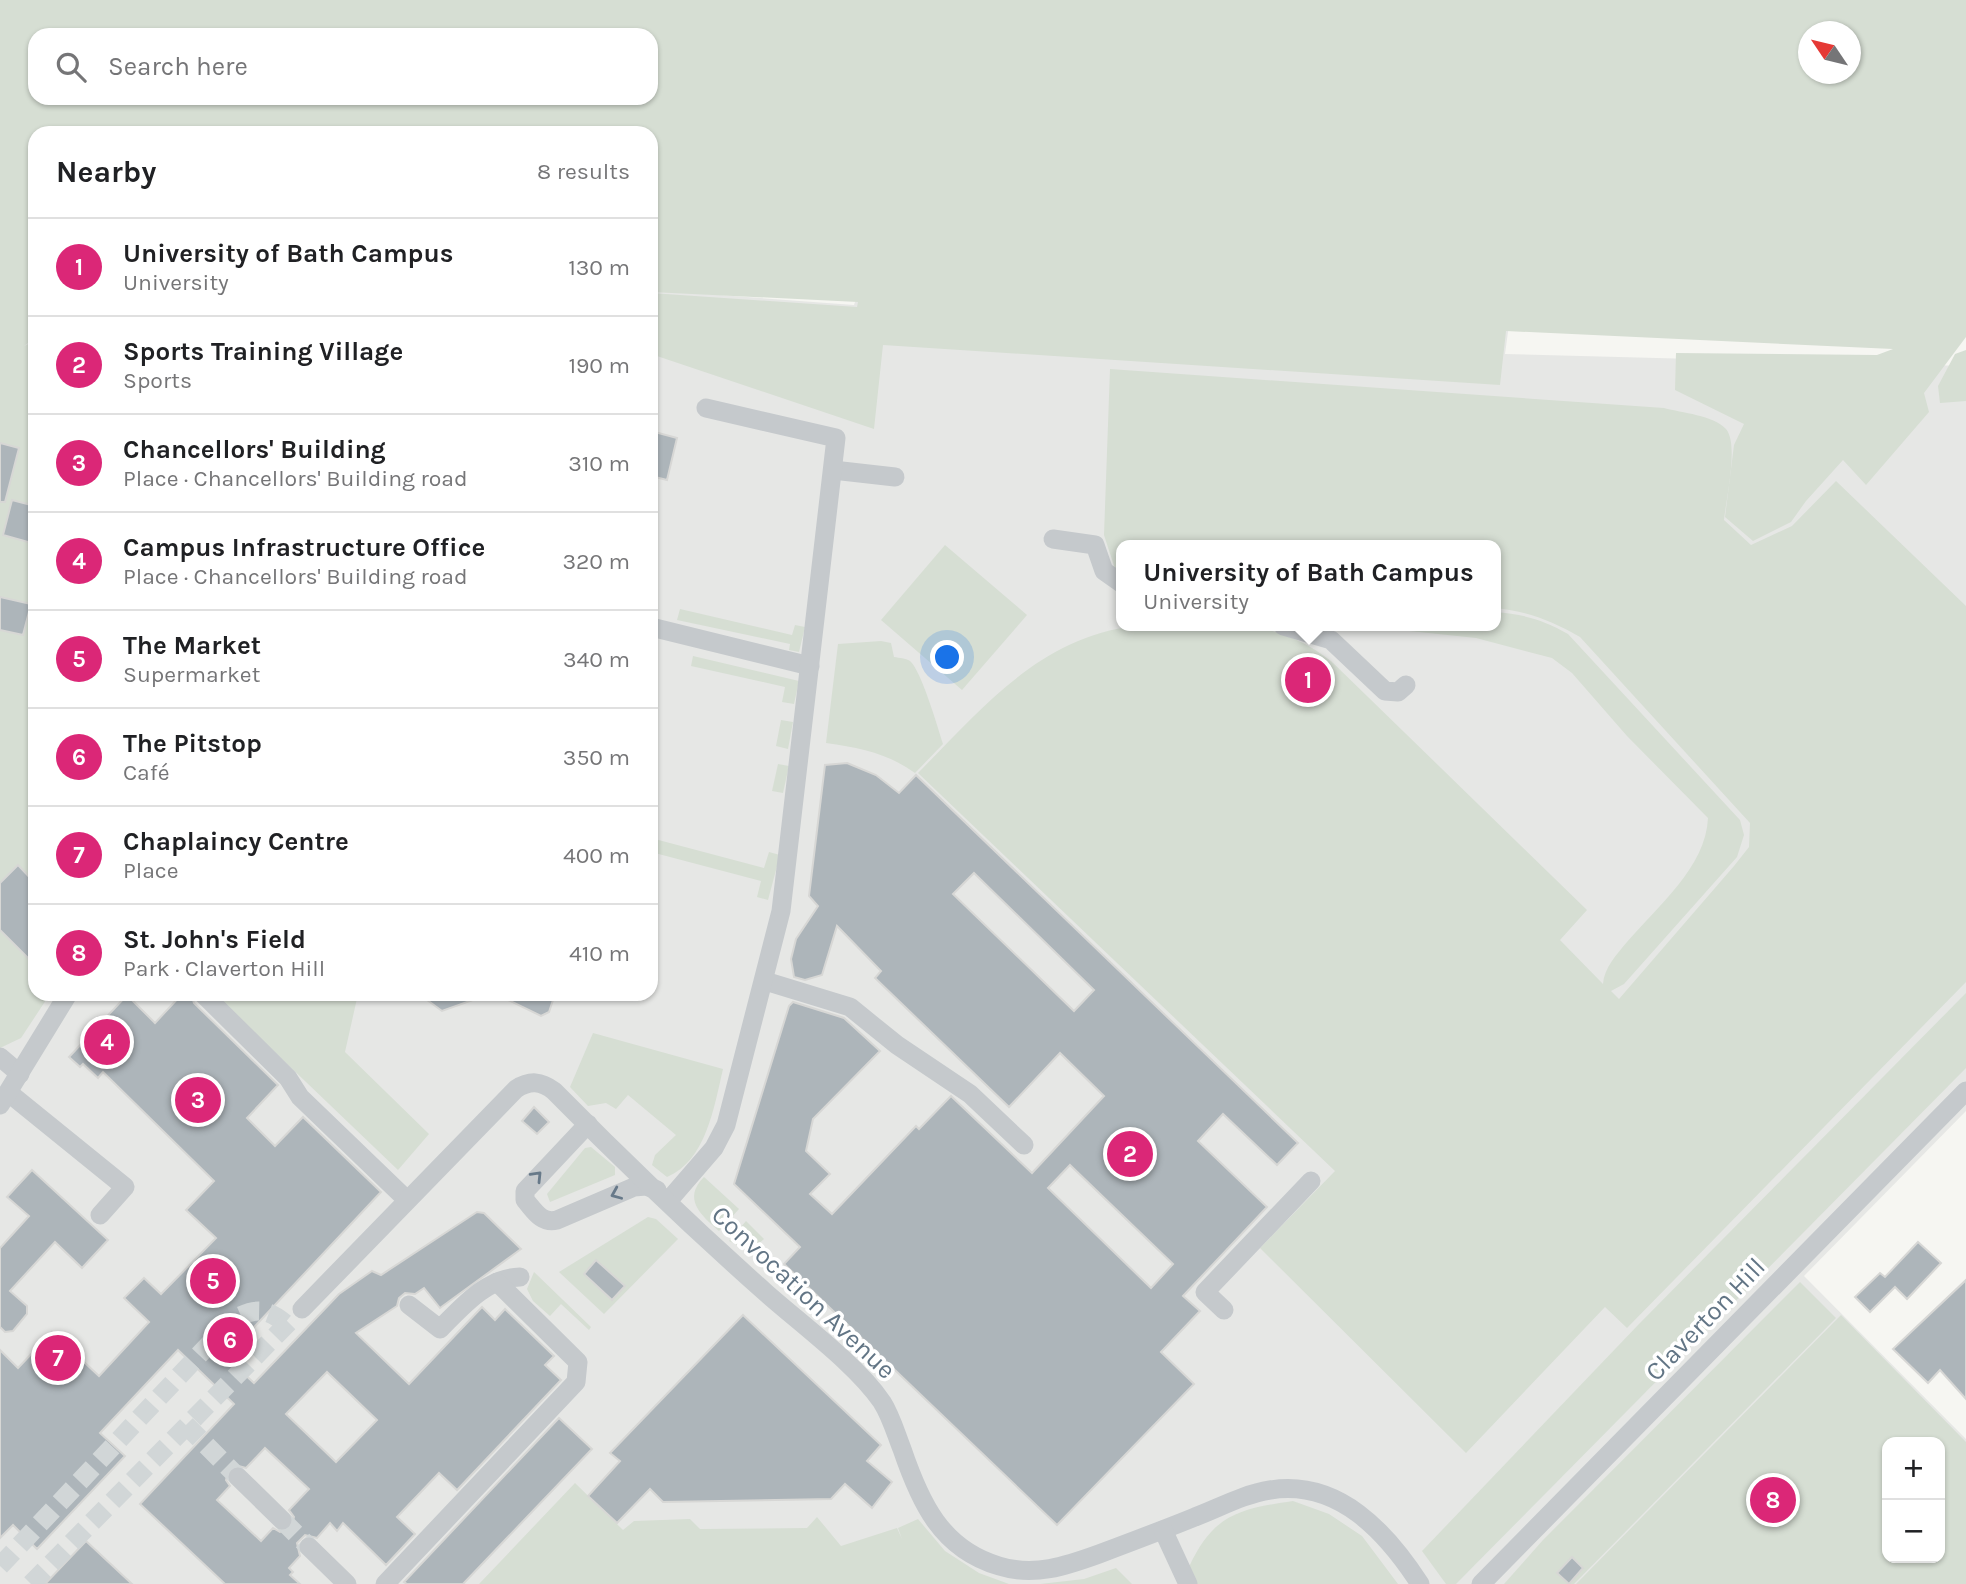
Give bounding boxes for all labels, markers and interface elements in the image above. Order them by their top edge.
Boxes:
north arrow [1798,21,1861,84]
search box [28,28,658,105]
icon: search [52,48,90,86]
text: Search here [108,51,248,82]
text: Nearby [56,154,156,190]
text: 8 results [537,158,630,185]
text: University of Bath Campus [123,238,454,269]
text: 1 [75,254,83,281]
text: 130 m [568,254,630,281]
text: University [123,269,229,296]
text: Sports Training Village [123,336,403,367]
text: 2 [72,352,86,379]
text: 190 m [568,352,630,379]
text: Sports [123,367,192,394]
text: Chancellors' Building [123,434,386,465]
text: 3 [72,450,86,477]
text: 310 m [568,450,630,477]
text: Place · Chancellors' Building road [123,465,468,492]
text: Campus Infrastructure Office [123,532,485,563]
popup [1116,540,1501,631]
text: 4 [72,548,86,575]
text: 320 m [562,548,630,575]
text: University of Bath Campus [1143,557,1474,588]
text: Place · Chancellors' Building road [123,563,468,590]
text: University [1143,588,1249,615]
text: The Market [123,630,261,661]
your location [930,640,964,674]
text: 5 [72,646,86,673]
text: 340 m [563,646,630,673]
pin: 1 [1285,654,1331,706]
text: Supermarket [123,661,260,688]
text: The Pitstop [123,728,262,759]
text: 6 [72,744,86,771]
text: 350 m [563,744,630,771]
text: Café [123,759,169,786]
text: Chaplaincy Centre [123,826,349,857]
text: 7 [73,842,85,869]
text: 400 m [563,842,630,869]
text: Place [123,857,179,884]
text: St. John's Field [123,924,306,955]
text: 8 [72,940,86,967]
text: 410 m [569,940,630,967]
text: Park · Claverton Hill [123,955,325,982]
pin: 4 [84,1016,130,1068]
pin: 3 [175,1074,221,1126]
pin: 2 [1107,1128,1153,1180]
one-way arrow [529,1172,542,1185]
one-way arrow [611,1186,623,1200]
street label: Convocation Avenue [705,1199,902,1386]
street label: Claverton Hill [1639,1251,1772,1387]
pin: 5 [190,1255,236,1307]
pin: 6 [207,1314,253,1366]
pin: 7 [35,1332,81,1384]
map controls [1882,1437,1945,1563]
button: + [1882,1437,1945,1500]
pin: 8 [1750,1474,1796,1526]
button: − [1882,1500,1945,1563]

